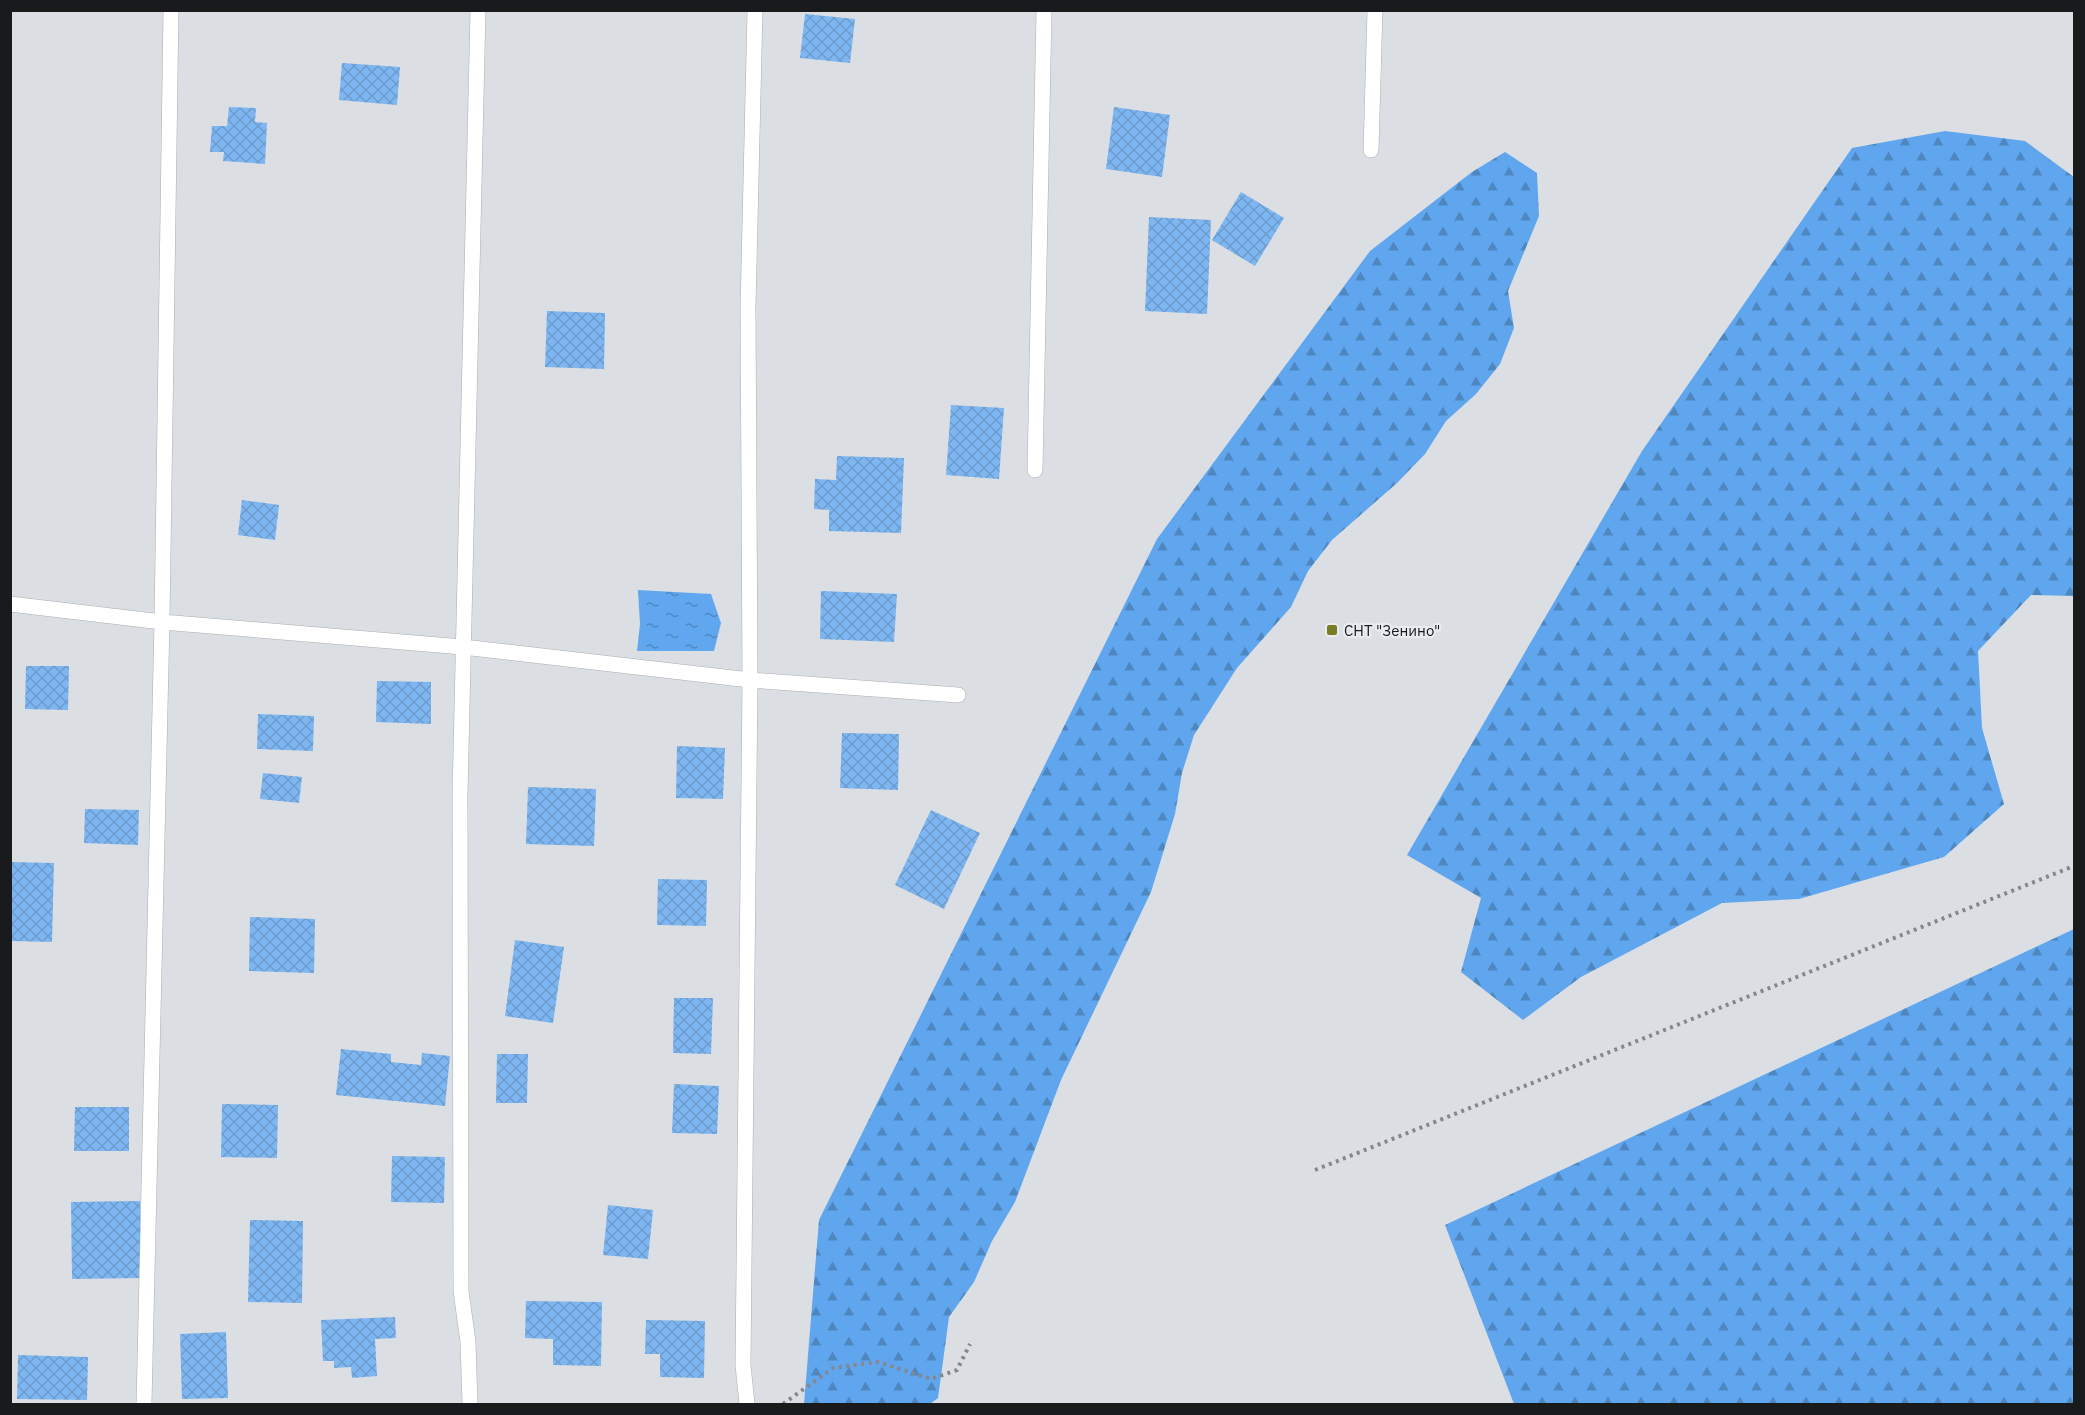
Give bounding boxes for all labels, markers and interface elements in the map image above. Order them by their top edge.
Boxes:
place label: СНТ "Зенино" [1344,621,1440,640]
marker: СНТ "Зенино" [1325,623,1339,637]

